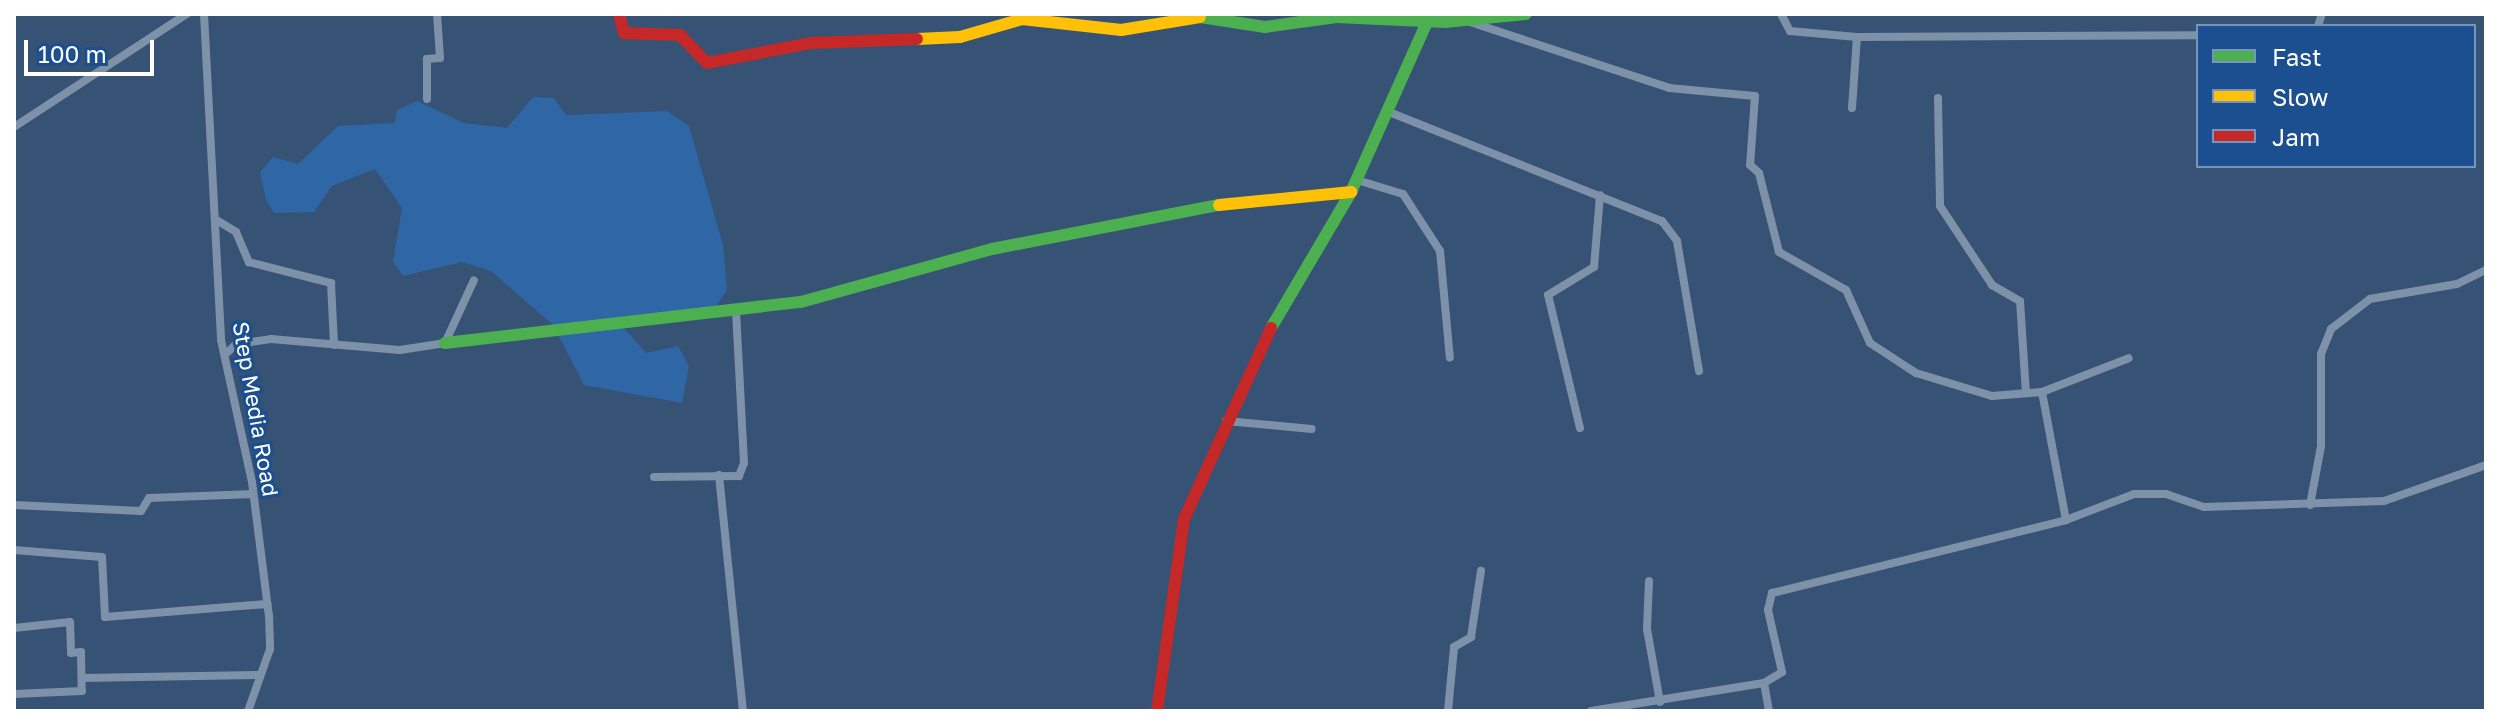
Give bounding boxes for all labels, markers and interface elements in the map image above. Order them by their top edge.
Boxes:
scale bar [28,24,158,74]
legend [2196,24,2476,168]
text: 100 m [38,39,107,68]
text: Fast [2272,42,2322,71]
text: Slow [2272,82,2328,111]
text: Jam [2272,122,2320,151]
street label: Step Media Road [228,319,284,499]

